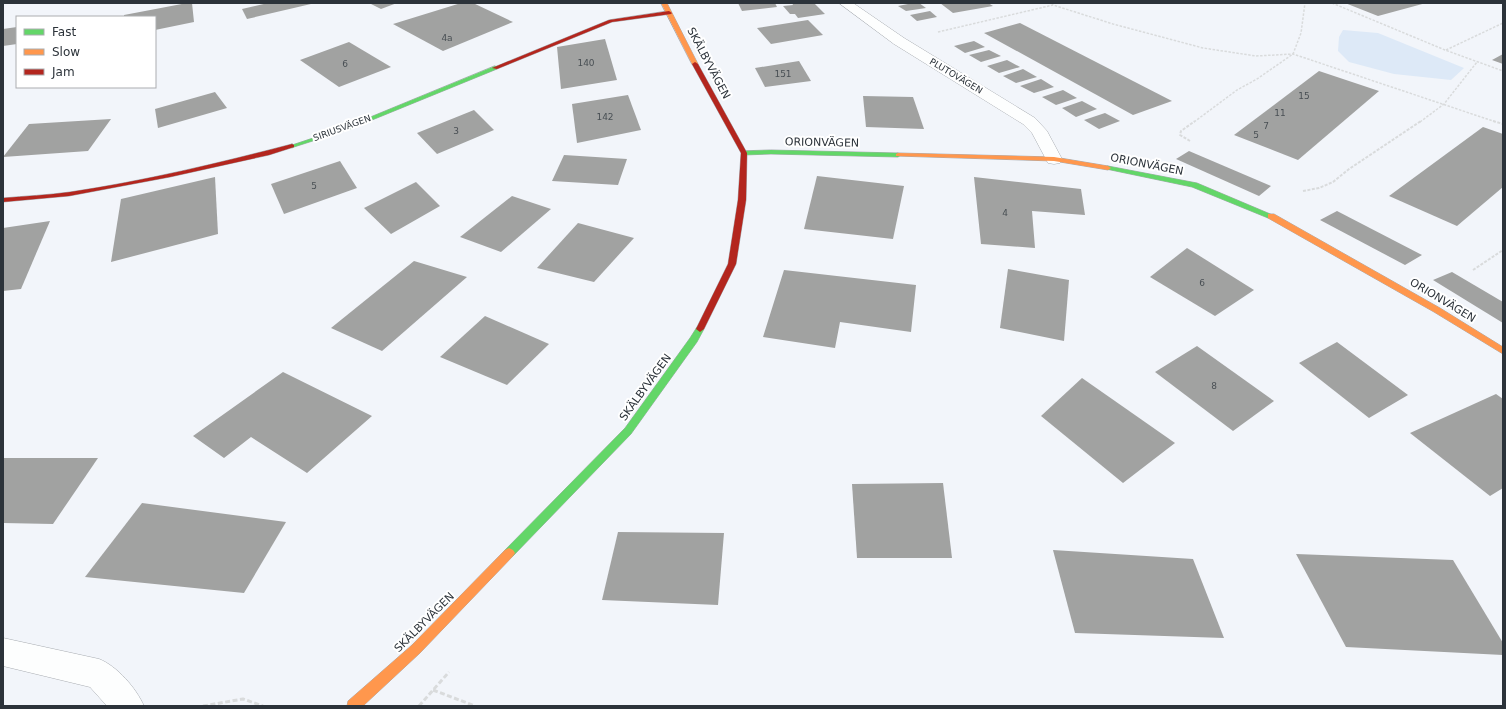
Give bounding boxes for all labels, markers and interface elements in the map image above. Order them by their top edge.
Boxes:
legend [16,16,156,88]
text: Fast [52,25,76,39]
street label: SKÄLBYVÄGEN [684,25,733,101]
house number: 4a [441,33,453,43]
text: Slow [52,45,80,59]
street label: PLUTOVÄGEN [928,56,984,96]
house number: 140 [577,58,595,68]
house number: 6 [342,59,348,69]
text: Jam [51,65,75,79]
house number: 151 [774,69,792,79]
house number: 15 [1298,91,1310,101]
house number: 11 [1274,108,1286,118]
house number: 142 [596,112,614,122]
street label: SIRIUSVÄGEN [312,113,372,143]
house number: 7 [1263,121,1269,131]
house number: 3 [453,126,459,136]
house number: 5 [1253,130,1259,140]
street label: ORIONVÄGEN [785,135,859,150]
street label: ORIONVÄGEN [1109,151,1185,178]
house number: 5 [311,181,317,191]
house number: 4 [1002,208,1008,218]
street label: ORIONVÄGEN [1408,276,1478,325]
house number: 6 [1199,278,1205,288]
street label: SKÄLBYVÄGEN [617,351,674,423]
house number: 8 [1211,381,1217,391]
street label: SKÄLBYVÄGEN [392,590,457,655]

